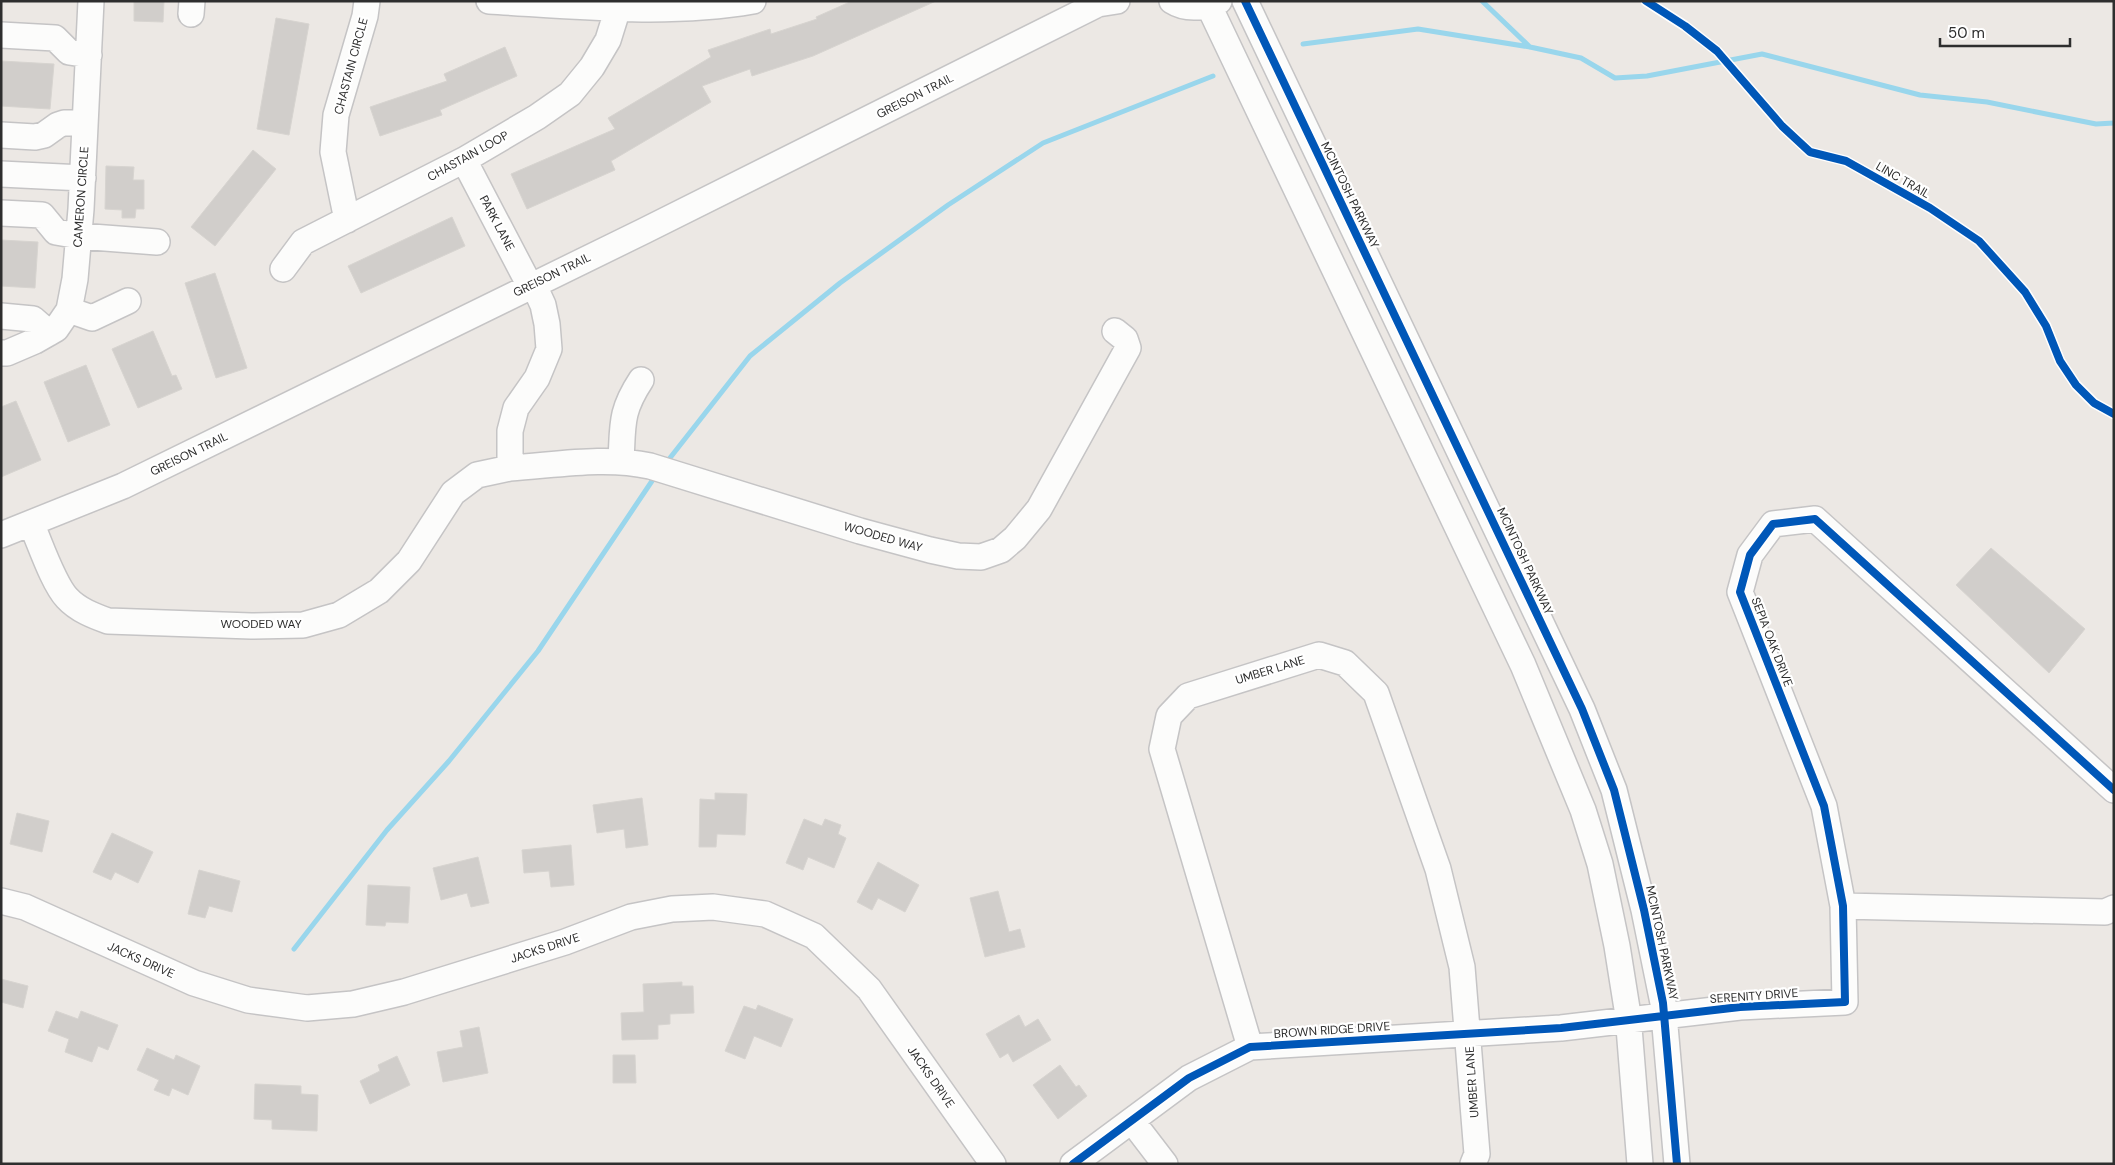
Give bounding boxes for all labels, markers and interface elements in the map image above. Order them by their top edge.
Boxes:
scale bar [1940,15,2070,47]
street label: CHASTAIN CIRCLE [330,16,372,116]
text: 50 m [1948,23,1985,43]
street label: GREISON TRAIL [874,70,956,122]
street label: CHASTAIN LOOP [424,127,512,185]
street label: MCINTOSH PARKWAY [1317,139,1383,251]
street label: CAMERON CIRCLE [69,146,93,248]
street label: LINC TRAIL [1873,158,1933,202]
street label: PARK LANE [476,193,518,254]
street label: GREISON TRAIL [511,249,593,301]
street label: GREISON TRAIL [148,428,230,480]
street label: MCINTOSH PARKWAY [1493,505,1557,617]
street label: WOODED WAY [842,518,924,556]
street label: SEPIA OAK DRIVE [1748,595,1796,689]
street label: WOODED WAY [220,616,302,632]
street label: UMBER LANE [1233,652,1307,688]
street label: MCINTOSH PARKWAY [1642,884,1682,1002]
street label: JACKS DRIVE [508,929,582,967]
street label: JACKS DRIVE [105,938,177,982]
street label: SERENITY DRIVE [1709,985,1799,1007]
street label: BROWN RIDGE DRIVE [1273,1018,1391,1042]
street label: JACKS DRIVE [904,1043,958,1111]
street label: UMBER LANE [1462,1045,1482,1118]

